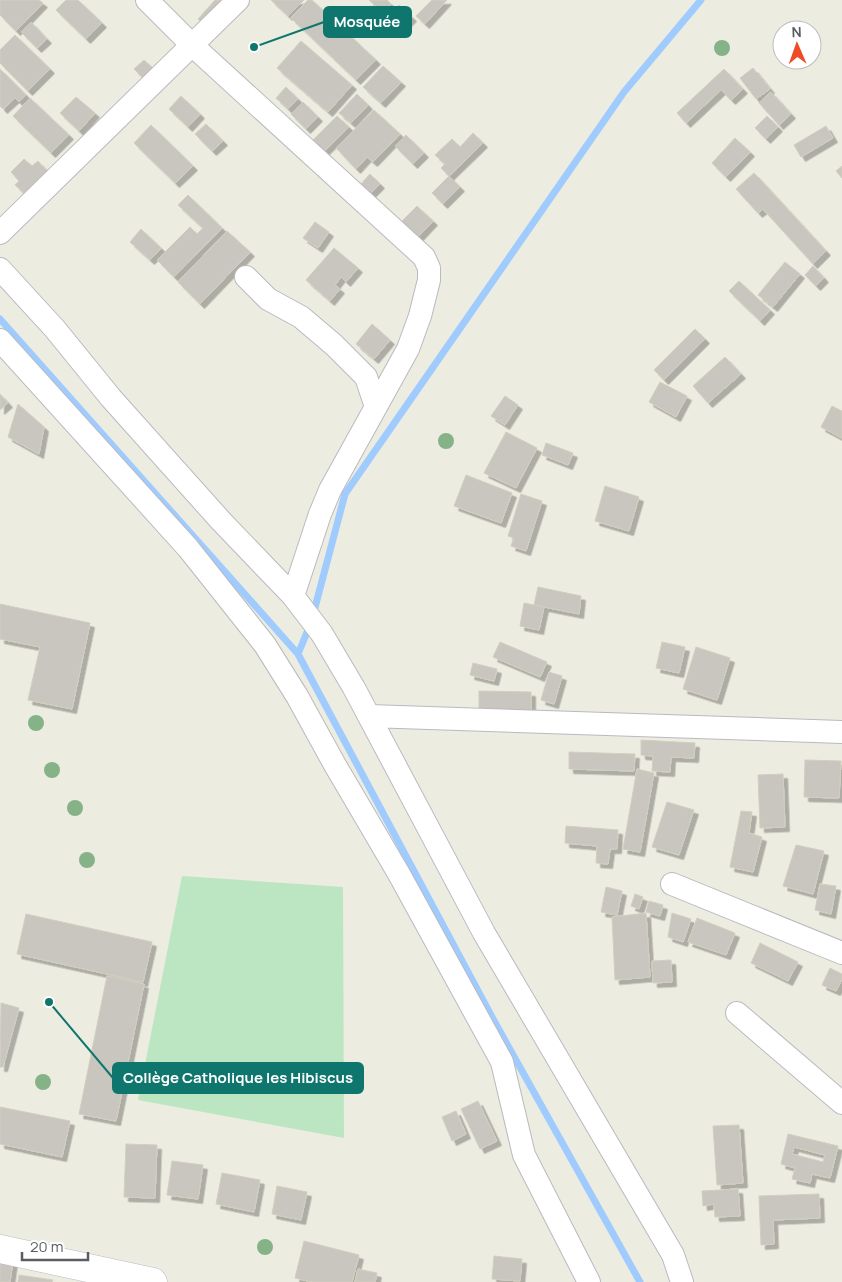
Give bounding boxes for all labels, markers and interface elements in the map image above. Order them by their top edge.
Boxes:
callout: Mosquée [324,7,411,37]
text: Mosquée [334,11,400,32]
north arrow [772,20,822,70]
text: N [791,22,802,41]
callout: Collège Catholique les Hibiscus [113,1063,363,1093]
text: Collège Catholique les Hibiscus [123,1067,353,1088]
scale bar [22,1230,89,1262]
text: 20 m [30,1236,63,1257]

